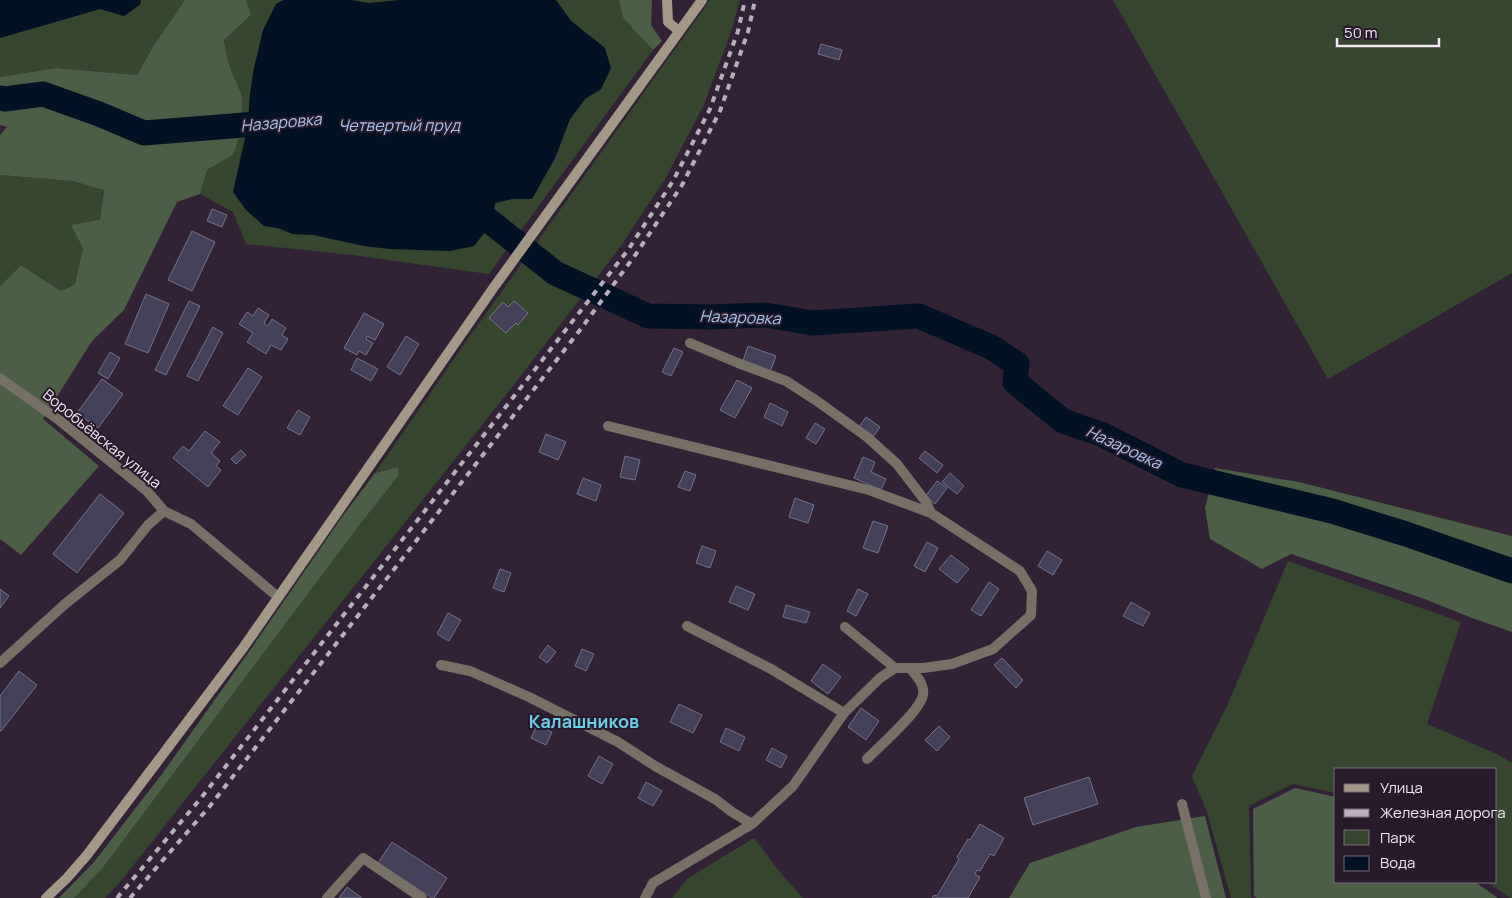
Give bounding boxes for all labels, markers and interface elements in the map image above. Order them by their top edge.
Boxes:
scale bar [1337,15,1440,47]
text: 50 m [1344,22,1378,43]
water label: Назаровка [240,107,323,136]
water label: Четвертый пруд [338,114,462,136]
water label: Назаровка [699,305,782,329]
street label: Воробьёвская улица [39,384,166,493]
water label: Назаровка [1083,420,1166,475]
district label: Калашников [529,709,639,733]
legend [1334,768,1497,883]
text: Улица [1380,777,1423,798]
text: Железная дорога [1380,802,1505,823]
text: Парк [1380,827,1416,848]
text: Вода [1380,852,1415,873]

